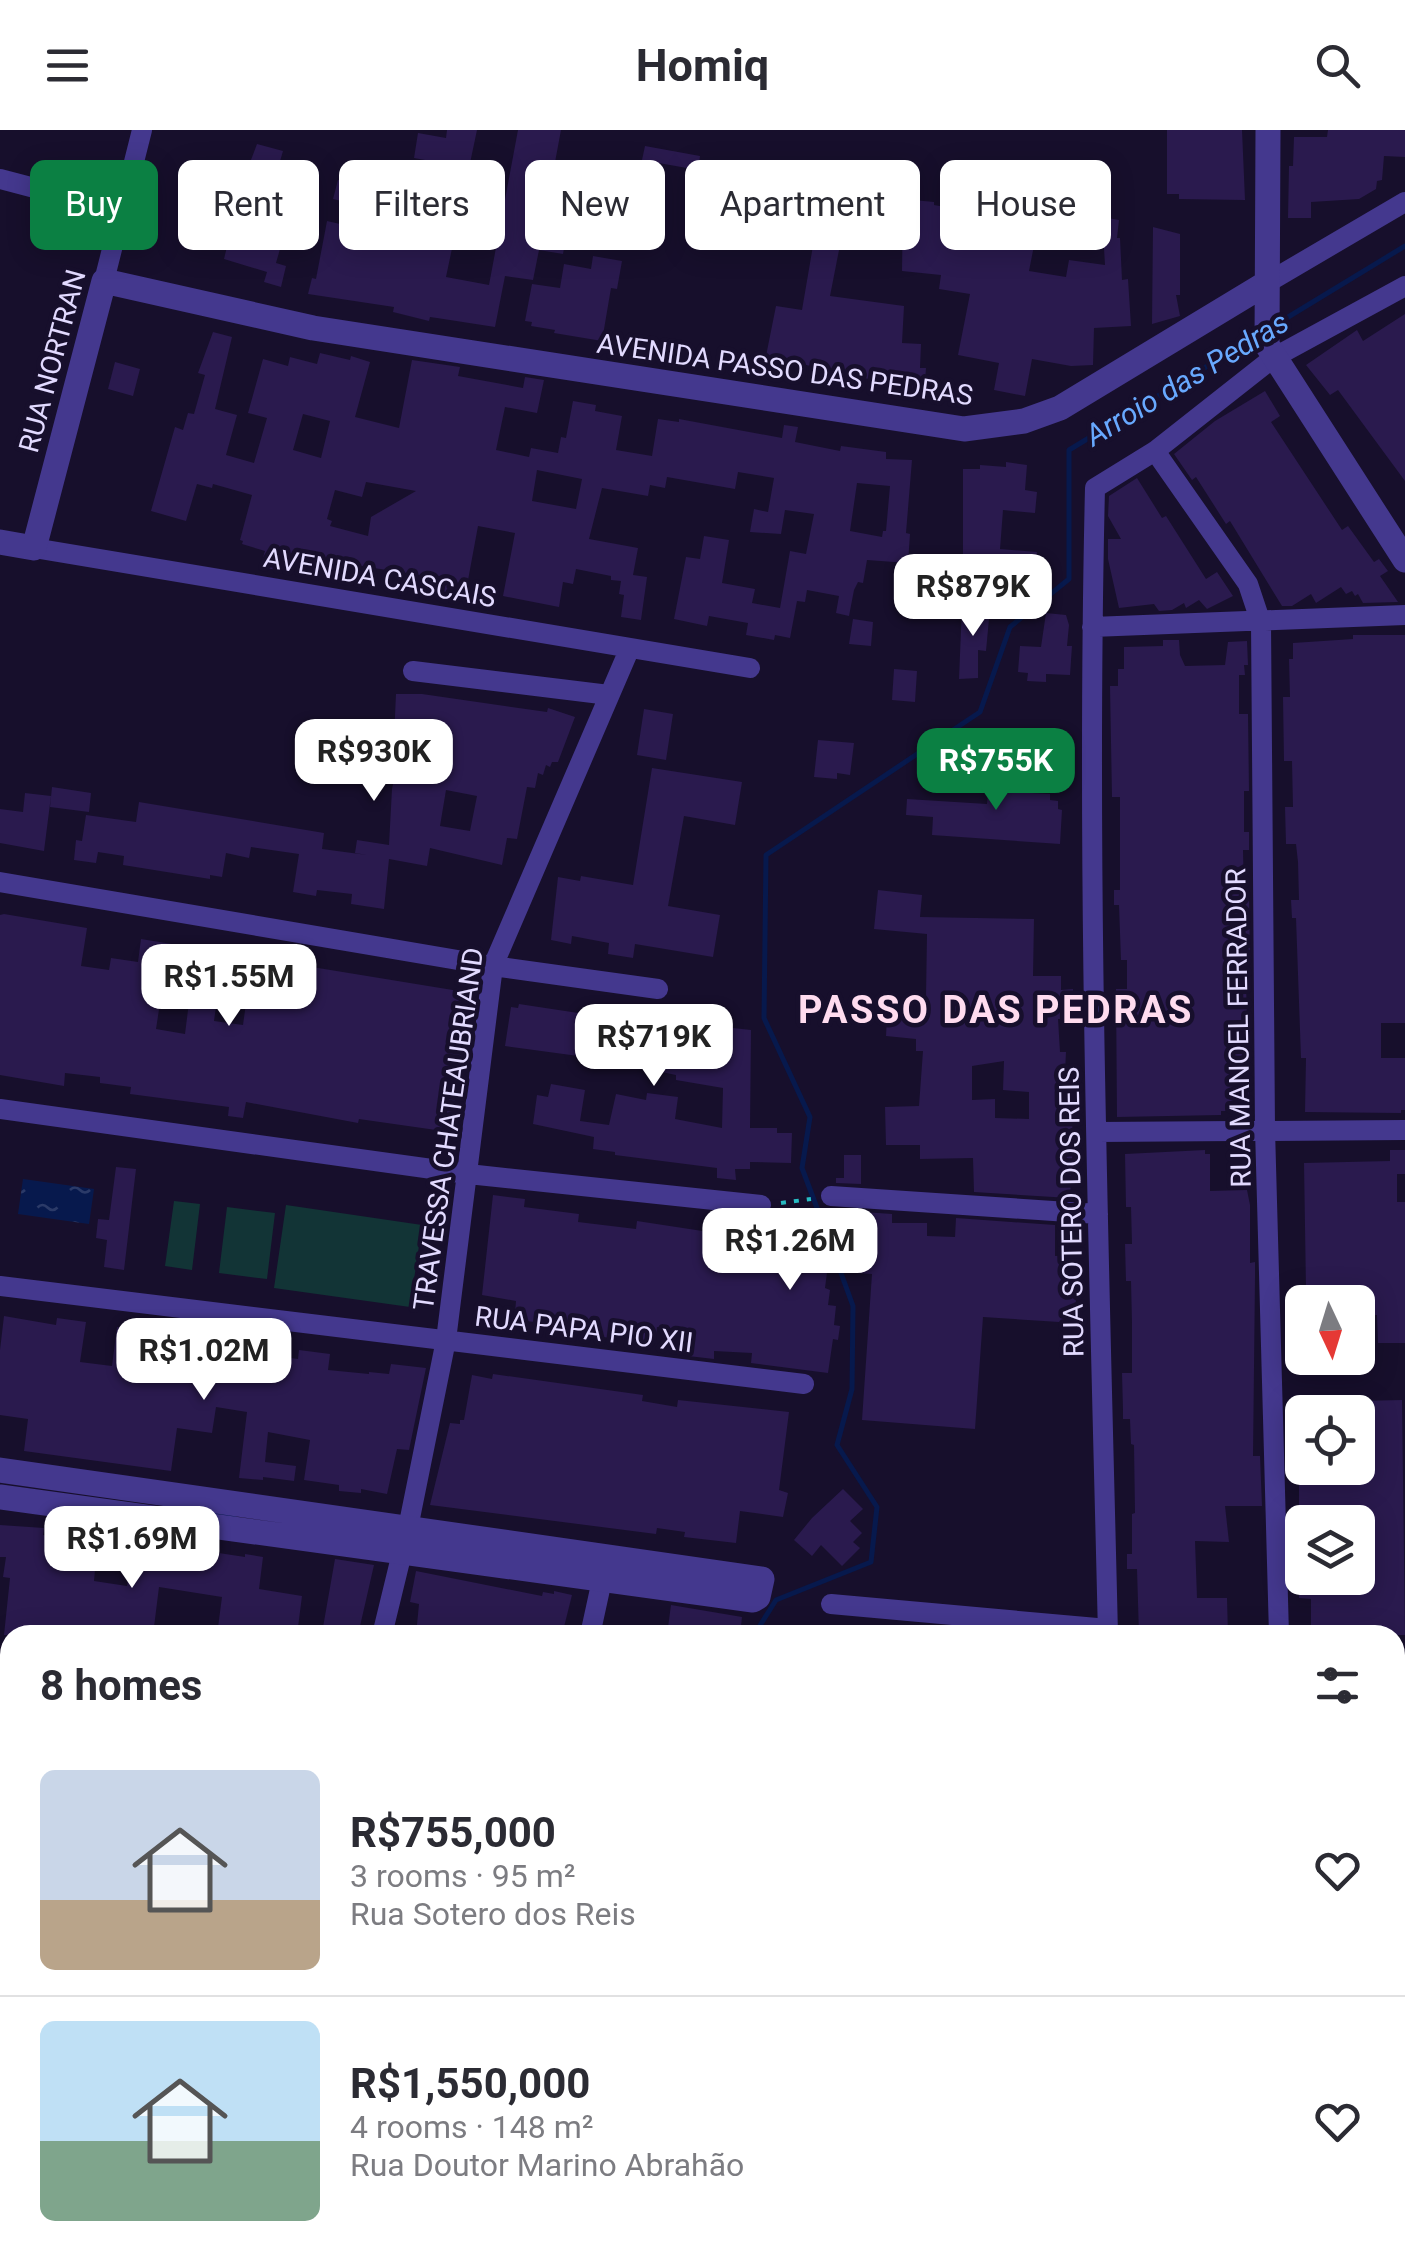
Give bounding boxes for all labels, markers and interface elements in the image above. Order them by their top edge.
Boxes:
icon: menu [40,38,95,93]
icon: search [1310,38,1365,93]
text: Homiq [636,39,769,92]
chip: Buy [30,160,158,250]
chip: Rent [178,160,319,250]
chip: Filters [339,160,505,250]
chip: New [525,160,665,250]
chip: Apartment [685,160,920,250]
chip: House [940,160,1111,250]
street label: RUA NORTRAN [12,266,93,456]
water label: Arroio das Pedras [1077,304,1295,454]
street label: AVENIDA PASSO DAS PEDRAS [595,327,975,412]
street label: AVENIDA CASCAIS [261,541,499,614]
pin: R$879K [892,554,1054,639]
text: R$879K [916,567,1030,605]
pin: R$930K [293,719,455,804]
pin: R$755K [915,728,1077,813]
text: R$930K [317,732,431,770]
text: R$755K [939,741,1053,779]
street label: RUA MANOEL FERRADOR [1219,868,1258,1188]
pin: R$1.55M [137,944,321,1029]
street label: TRAVESSA CHATEAUBRIAND [407,945,490,1313]
text: R$1.55M [163,957,295,995]
district label: PASSO DAS PEDRAS [798,988,1194,1032]
pin: R$719K [573,1004,735,1089]
text: R$719K [597,1017,711,1055]
street label: RUA SOTERO DOS REIS [1052,1066,1091,1358]
pin: R$1.26M [698,1208,882,1293]
text: R$1.26M [724,1221,856,1259]
north arrow [1285,1285,1375,1375]
map controls [1285,1285,1375,1595]
street label: RUA PAPA PIO XII [473,1300,695,1359]
pin: R$1.02M [112,1318,296,1403]
text: R$1.02M [138,1331,270,1369]
button: locate [1285,1395,1375,1485]
button: layers [1285,1505,1375,1595]
pin: R$1.69M [40,1506,224,1591]
text: R$1.69M [66,1519,198,1557]
icon: filters [1310,1658,1365,1713]
text: 8 homes [40,1661,202,1710]
text: R$755,000 [350,1808,556,1857]
icon: home [120,1810,240,1930]
icon: heart [1310,1843,1365,1898]
text: 3 rooms · 95 m² [350,1857,575,1895]
text: Rua Sotero dos Reis [350,1895,636,1933]
text: R$1,550,000 [350,2059,590,2108]
icon: home [120,2061,240,2181]
icon: heart [1310,2094,1365,2149]
text: 4 rooms · 148 m² [350,2108,593,2146]
text: Rua Doutor Marino Abrahão [350,2146,744,2184]

